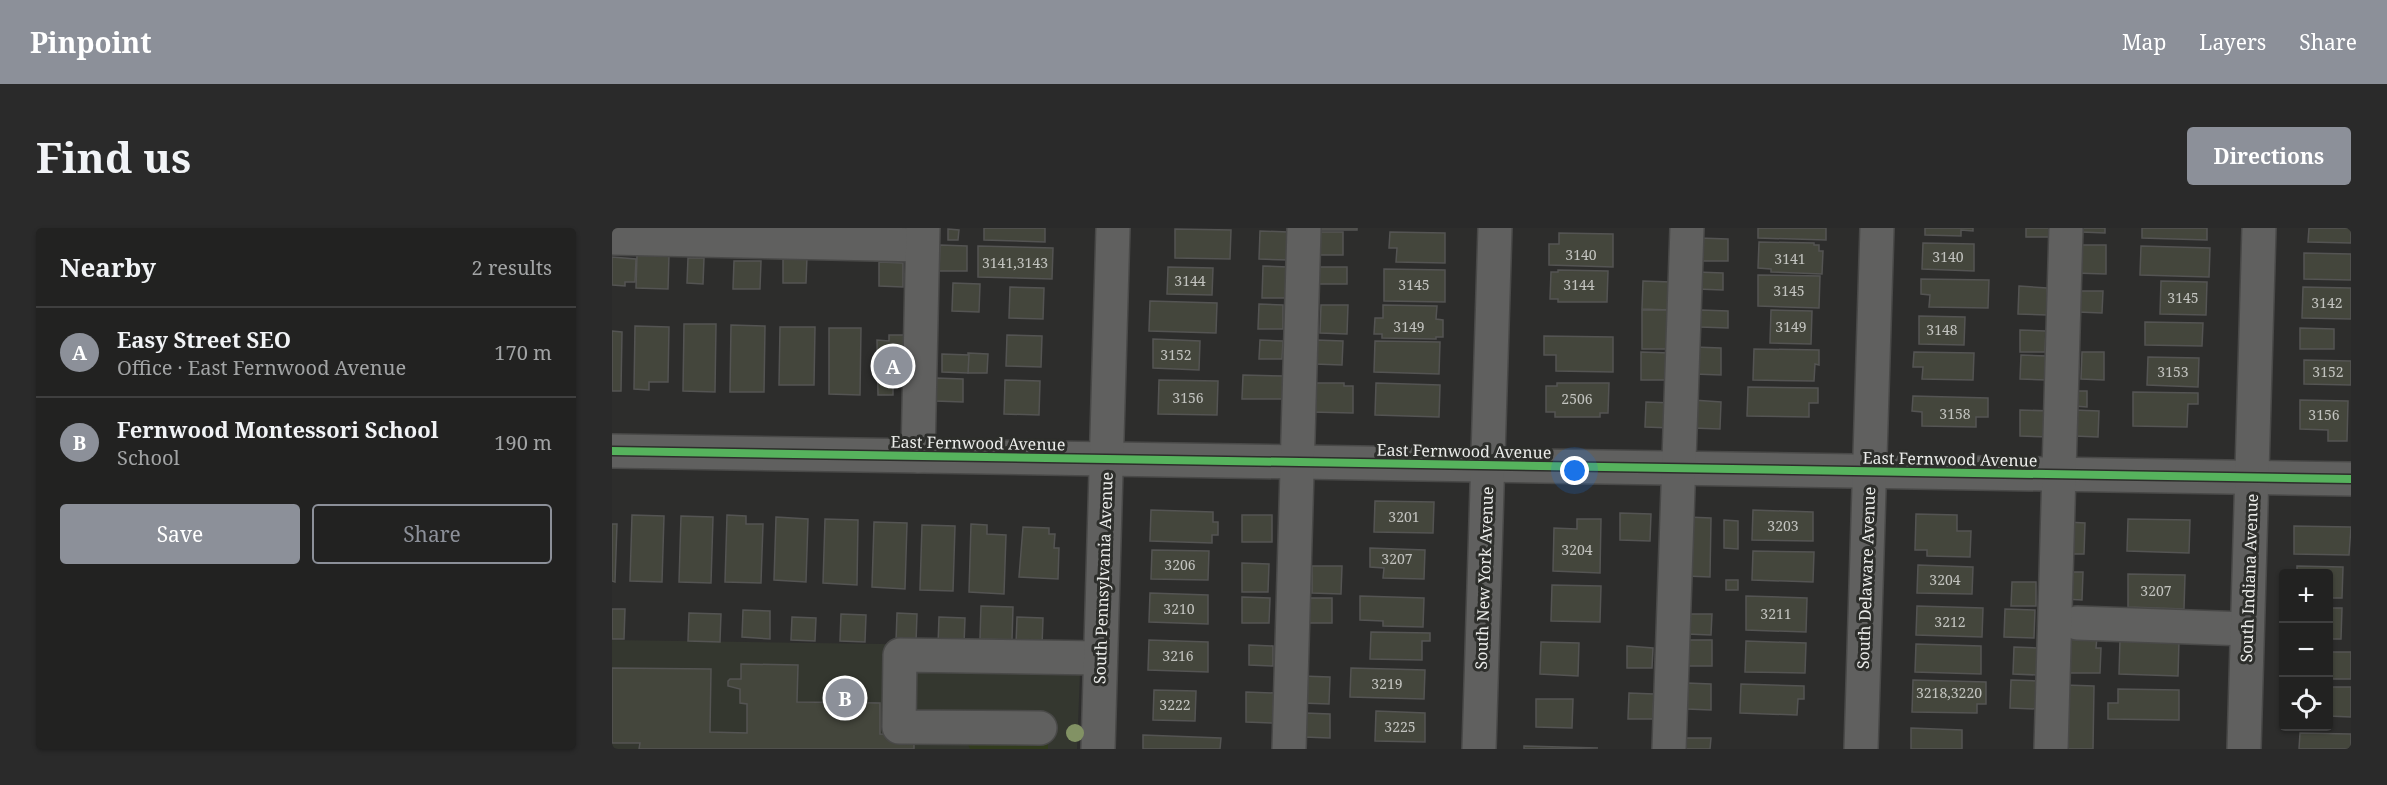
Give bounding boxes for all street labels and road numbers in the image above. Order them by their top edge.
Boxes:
street label: East Fernwood Avenue [891,430,1065,456]
street label: East Fernwood Avenue [1377,438,1551,464]
street label: East Fernwood Avenue [1863,446,2037,472]
street label: South Pennsylvania Avenue [1088,472,1118,684]
street label: South New York Avenue [1470,486,1498,670]
street label: South Delaware Avenue [1852,486,1880,670]
street label: South Indiana Avenue [2235,493,2263,663]

